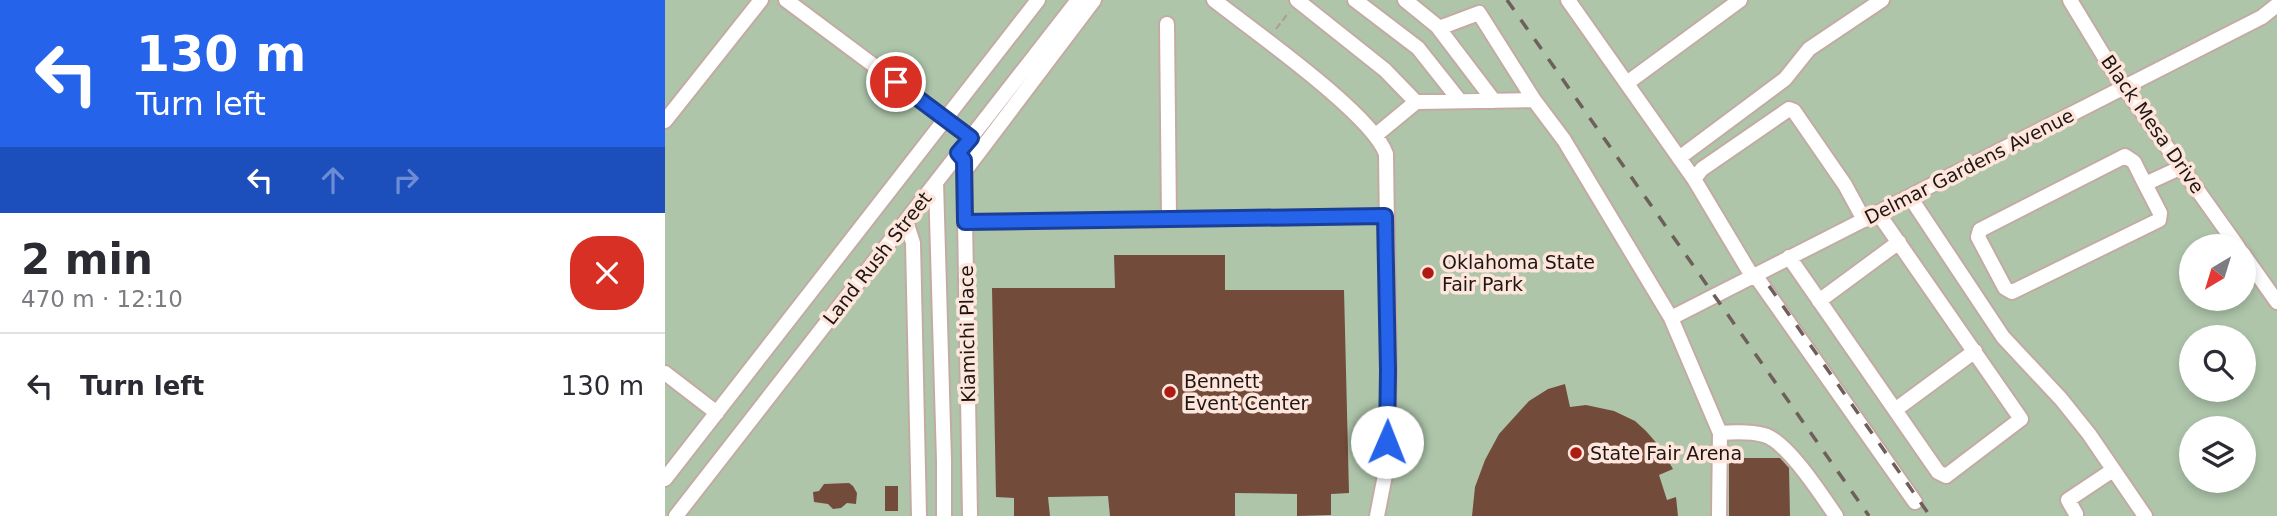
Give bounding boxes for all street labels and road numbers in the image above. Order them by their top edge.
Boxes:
street label: Black Mesa Drive [2097,51,2209,197]
street label: Delmar Gardens Avenue [1861,104,2077,228]
street label: Land Rush Street [818,187,936,329]
street label: Kiamichi Place [955,265,979,403]

